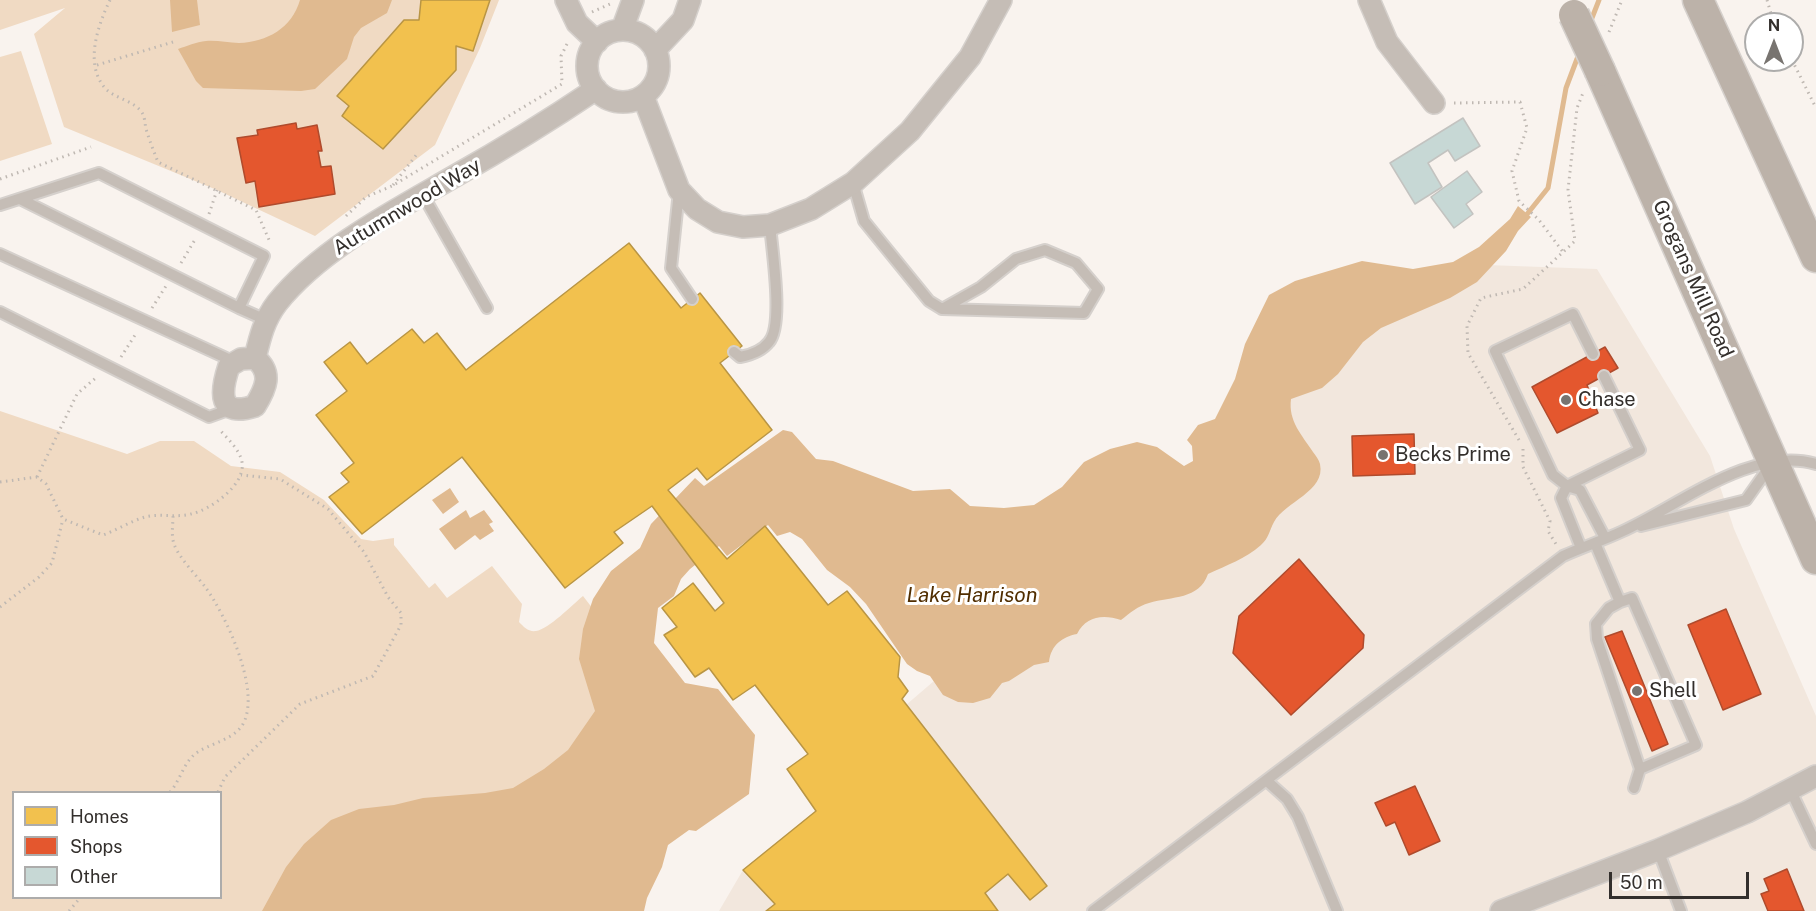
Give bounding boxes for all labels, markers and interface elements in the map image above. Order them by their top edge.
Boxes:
north arrow [1744,12,1804,72]
text: N [1768,16,1780,35]
street label: Autumnwood Way [329,153,485,261]
street label: Grogans Mill Road [1647,196,1739,362]
place label: Chase [1578,388,1636,412]
marker: Chase [1559,393,1573,407]
place label: Becks Prime [1395,443,1511,467]
marker: Becks Prime [1376,448,1390,462]
water label: Lake Harrison [907,583,1037,609]
place label: Shell [1649,679,1697,703]
marker: Shell [1630,684,1644,698]
legend [12,791,222,899]
text: Homes [70,806,129,827]
text: Shops [70,836,122,857]
scale bar [1612,860,1752,898]
text: Other [70,866,118,887]
text: 50 m [1620,872,1663,893]

